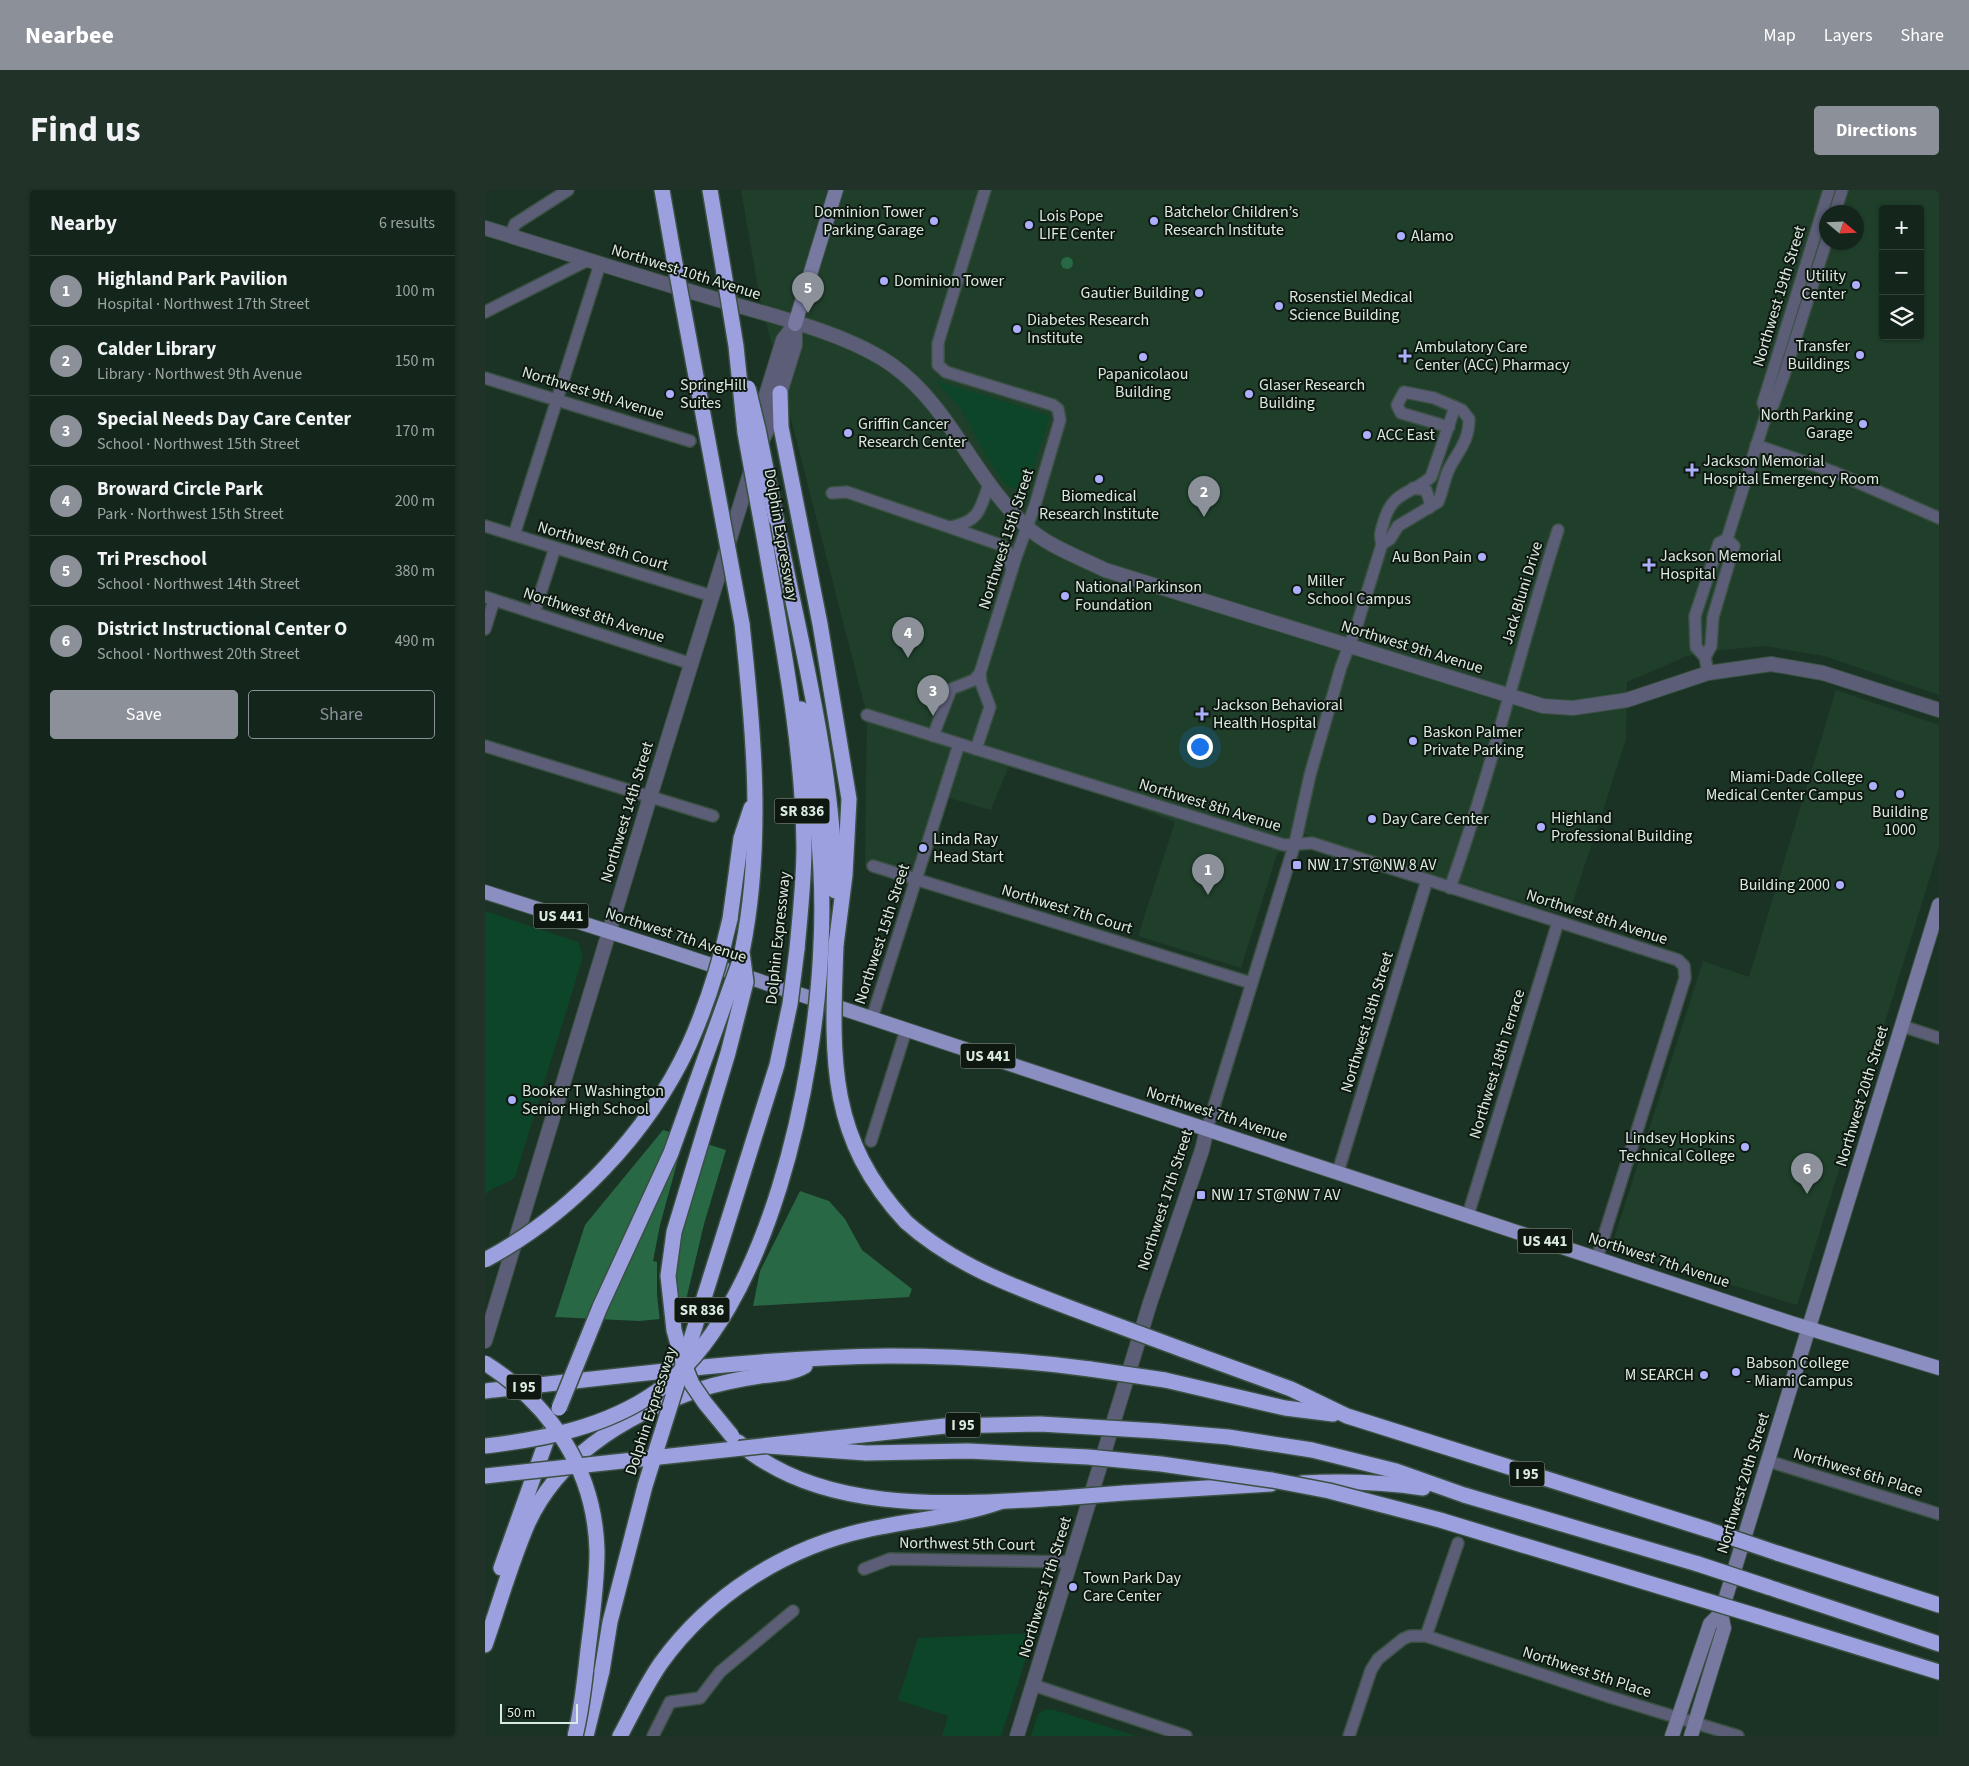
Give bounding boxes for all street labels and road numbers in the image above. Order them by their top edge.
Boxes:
street label: Northwest 19th Street [1747,222,1811,369]
street label: Northwest 10th Avenue [608,239,764,305]
street label: Northwest 9th Avenue [519,361,667,425]
street label: Northwest 15th Street [973,465,1039,612]
street label: Dolphin Expressway [759,467,804,603]
street label: Northwest 8th Court [535,516,672,577]
street label: Jack Bluni Drive [1496,539,1548,647]
street label: Northwest 8th Avenue [520,582,668,648]
street label: Northwest 9th Avenue [1338,615,1486,679]
street label: Northwest 14th Street [595,738,659,885]
street label: Northwest 8th Avenue [1136,773,1284,837]
road number: SR 836 [775,798,829,824]
street label: Northwest 15th Street [849,860,915,1007]
street label: Dolphin Expressway [760,870,796,1006]
street label: Northwest 7th Court [999,879,1136,940]
street label: Northwest 8th Avenue [1523,884,1671,950]
street label: Northwest 7th Avenue [602,902,750,968]
road number: US 441 [533,904,589,928]
street label: Northwest 18th Street [1335,948,1399,1095]
street label: Northwest 18th Terrace [1464,986,1530,1142]
street label: Northwest 20th Street [1830,1022,1894,1169]
road number: US 441 [961,1044,1015,1068]
street label: Northwest 7th Avenue [1143,1081,1291,1147]
street label: Northwest 17th Street [1132,1126,1198,1273]
street label: Northwest 7th Avenue [1585,1227,1733,1293]
road number: US 441 [1517,1228,1573,1254]
road number: SR 836 [675,1298,729,1322]
street label: Dolphin Expressway [620,1344,682,1478]
road number: I 95 [507,1374,541,1400]
street label: Northwest 20th Street [1711,1409,1775,1556]
road number: I 95 [945,1412,981,1438]
street label: Northwest 6th Place [1791,1442,1926,1502]
road number: I 95 [1509,1462,1545,1486]
street label: Northwest 17th Street [1013,1513,1077,1660]
street label: Northwest 5th Court [899,1532,1036,1556]
street label: Northwest 5th Place [1520,1641,1654,1703]

